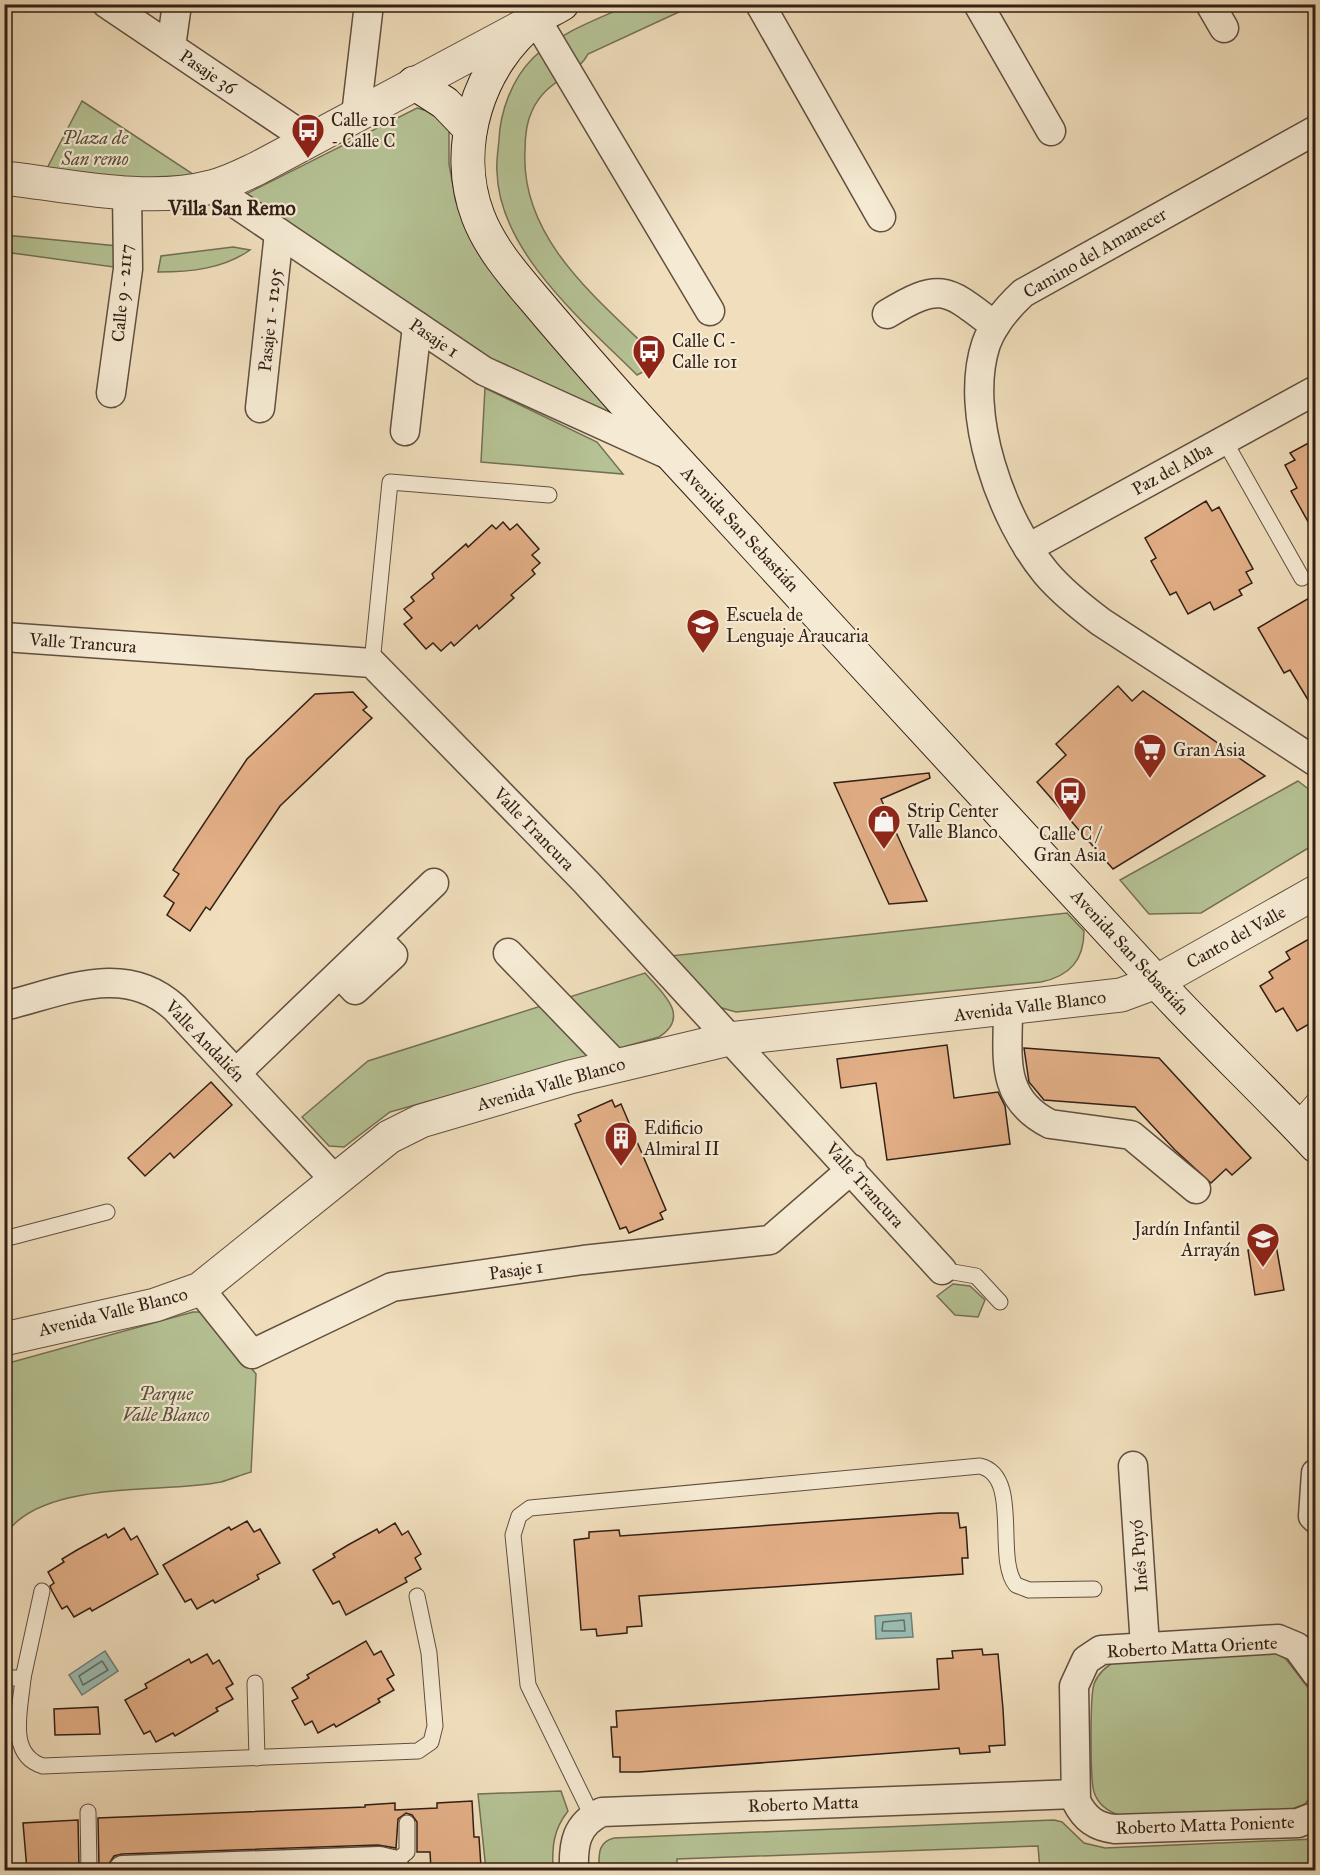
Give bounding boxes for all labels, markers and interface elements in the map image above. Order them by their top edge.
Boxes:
street label: Pasaje 36 [175,45,241,99]
place label: Calle 101 - Calle C [331,109,396,152]
bus stop icon: Calle 101 - Calle C [290,112,326,159]
park label: Plaza de San remo [60,127,129,170]
district label: Villa San Remo [167,196,296,220]
street label: Camino del Amanecer [1019,203,1171,303]
street label: Calle 9 - 2117 [107,243,137,343]
street label: Pasaje 1 - 1295 [254,267,286,373]
street label: Pasaje 1 [405,314,463,362]
place label: Calle C - Calle 101 [672,330,737,373]
bus stop icon: Calle C - Calle 101 [631,333,667,380]
street label: Paz del Alba [1128,438,1216,500]
street label: Avenida San Sebastián [676,461,804,596]
place label: Escuela de Lenguaje Araucaria [726,604,869,648]
school or university icon: Escuela de Lenguaje Araucaria [685,607,721,654]
street label: Valle Trancura [28,628,138,658]
supermarket icon: Gran Asia [1132,732,1168,779]
place label: Gran Asia [1173,739,1246,761]
bus stop icon: Calle C / Gran Asia [1052,775,1088,822]
street label: Valle Trancura [488,782,579,876]
place label: Strip Center Valle Blanco [906,800,999,843]
shop icon: Strip Center Valle Blanco [866,803,902,850]
place label: Calle C / Gran Asia [1034,823,1107,866]
street label: Avenida San Sebastián [1066,884,1194,1019]
street label: Canto del Valle [1182,901,1290,973]
street label: Avenida Valle Blanco [952,986,1107,1026]
street label: Valle Andalién [160,995,250,1087]
street label: Avenida Valle Blanco [473,1052,628,1116]
place label: Edificio Almiral II [643,1117,720,1160]
building icon: Edificio Almiral II [603,1120,639,1167]
street label: Valle Trancura [820,1137,909,1233]
place label: Jardín Infantil Arrayán [1132,1218,1240,1261]
school or university icon: Jardín Infantil Arrayán [1245,1221,1281,1268]
street label: Pasaje 1 [487,1255,545,1285]
street label: Avenida Valle Blanco [35,1283,190,1341]
park label: Parque Valle Blanco [122,1383,210,1426]
street label: Inés Puyó [1125,1519,1153,1593]
street label: Roberto Matta Oriente [1106,1632,1278,1662]
street label: Roberto Matta [747,1791,859,1817]
street label: Roberto Matta Poniente [1115,1811,1295,1839]

